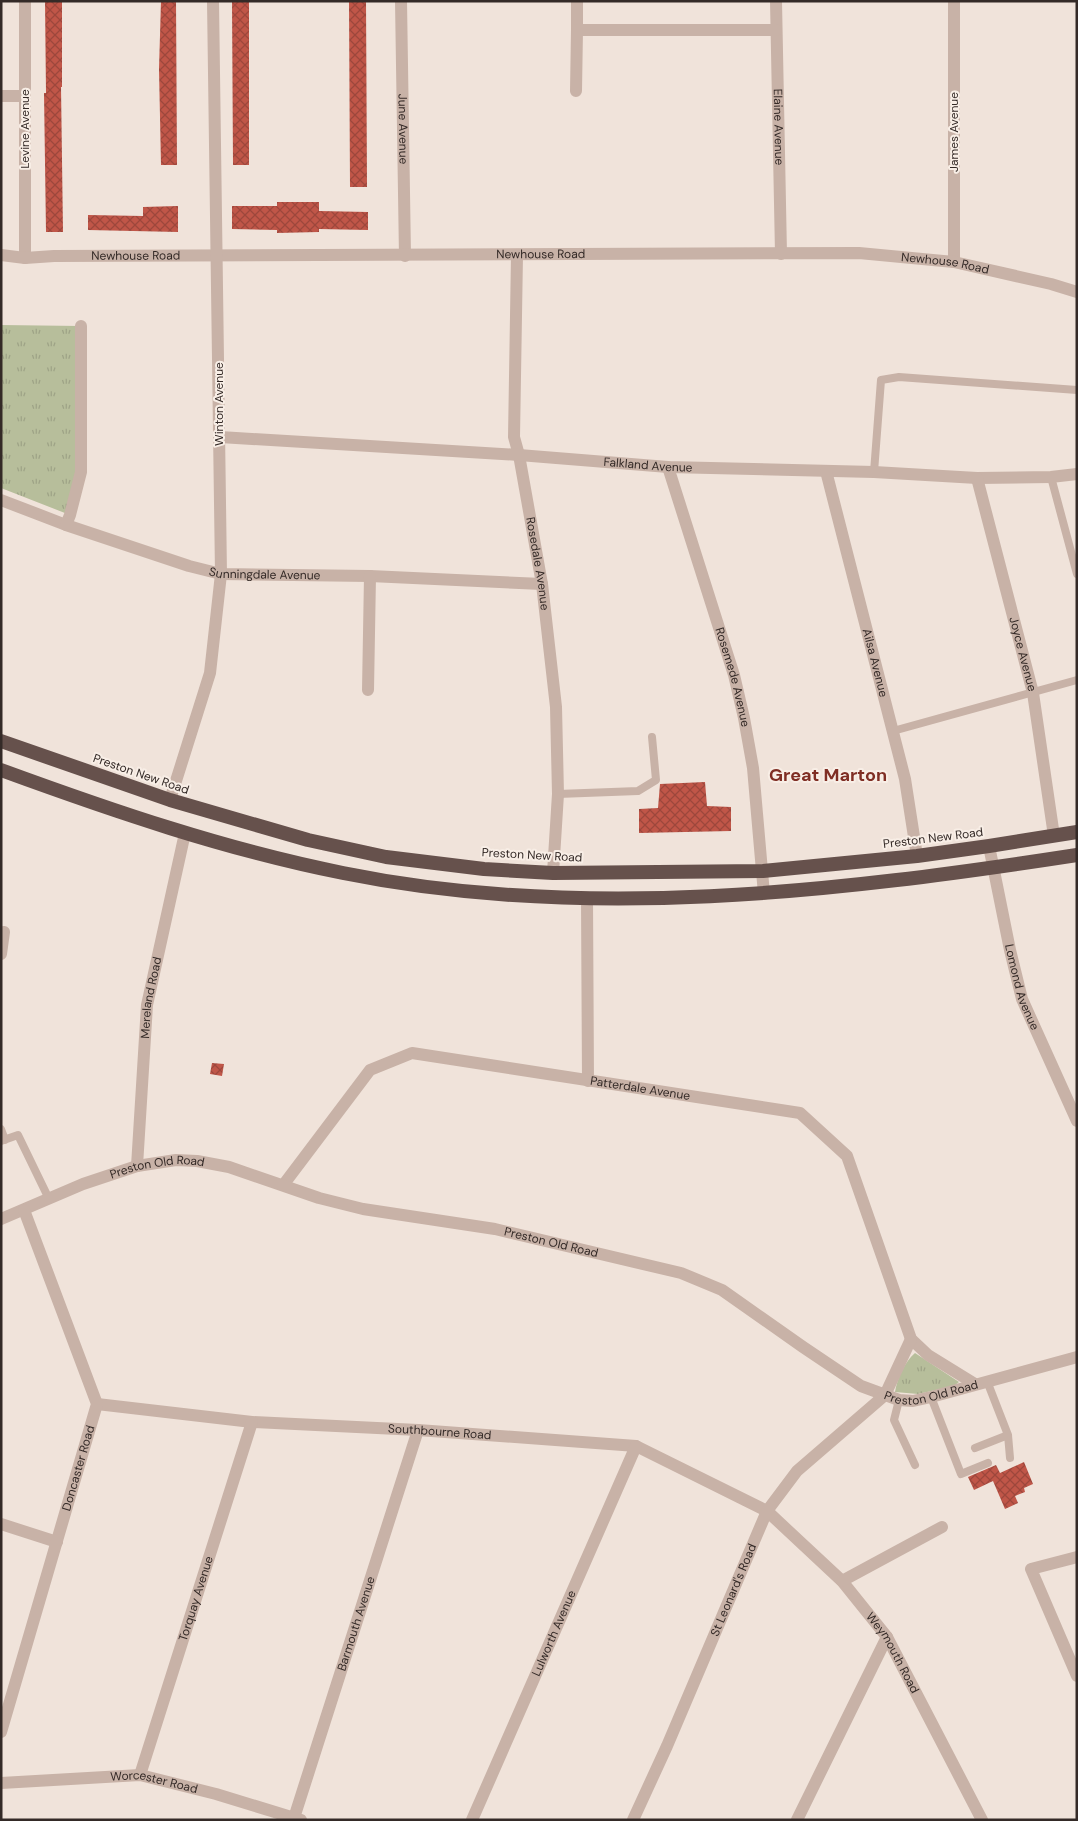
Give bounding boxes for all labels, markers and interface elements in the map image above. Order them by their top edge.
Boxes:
street label: Levine Avenue [17,89,33,169]
street label: Elaine Avenue [770,89,787,166]
street label: James Avenue [946,92,962,172]
street label: June Avenue [394,94,412,165]
street label: Newhouse Road [496,246,585,262]
street label: Newhouse Road [91,248,180,264]
street label: Newhouse Road [900,249,991,278]
street label: Winton Avenue [211,362,227,446]
street label: Falkland Avenue [603,454,693,476]
street label: Rosedale Avenue [522,516,553,611]
street label: Sunningdale Avenue [207,563,321,583]
street label: Joyce Avenue [1005,615,1040,693]
street label: Rosemede Avenue [711,625,753,728]
street label: Ailsa Avenue [859,627,892,699]
street label: Preston New Road [91,750,191,798]
district label: Great Marton [769,763,887,787]
street label: Preston New Road [882,824,984,852]
street label: Preston New Road [481,844,583,866]
street label: Lomond Avenue [1001,943,1043,1033]
street label: Mereland Road [137,955,165,1039]
street label: Patterdale Avenue [589,1073,691,1104]
street label: Preston Old Road [108,1152,206,1183]
street label: Preston Old Road [503,1223,600,1261]
street label: Preston Old Road [882,1376,980,1409]
street label: Southbourne Road [388,1421,492,1443]
street label: Doncaster Road [58,1423,98,1513]
street label: St Leonard's Road [707,1541,760,1639]
street label: Torquay Avenue [175,1554,217,1643]
street label: Barmouth Avenue [333,1574,379,1673]
street label: Lulworth Avenue [528,1588,580,1679]
street label: Weymouth Road [862,1609,923,1696]
street label: Worcester Road [110,1767,199,1797]

